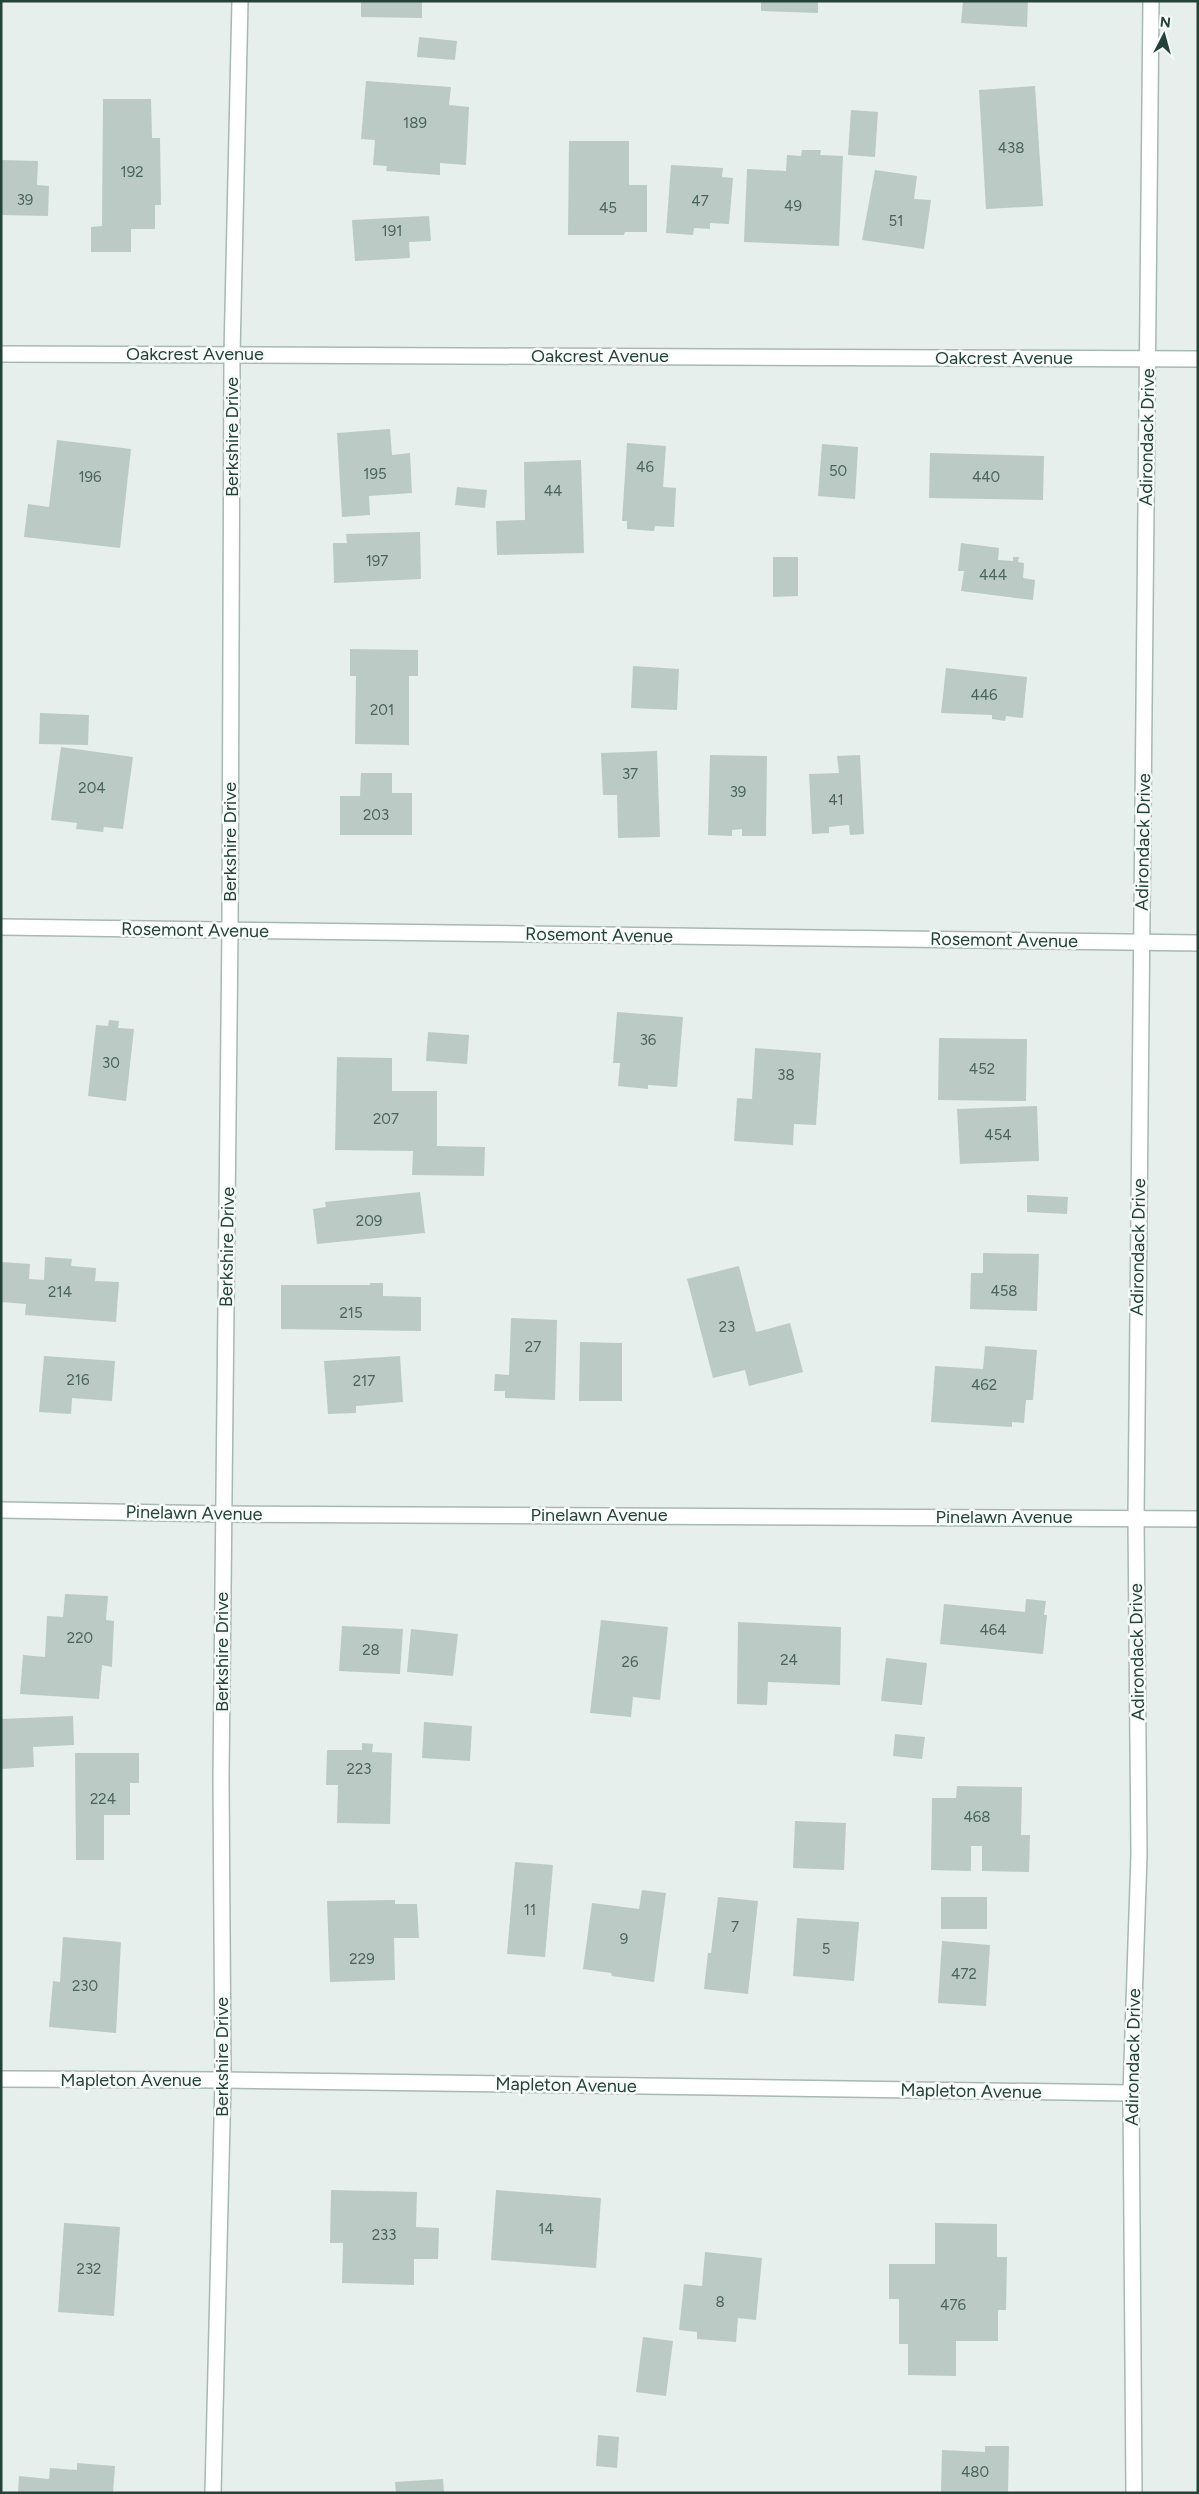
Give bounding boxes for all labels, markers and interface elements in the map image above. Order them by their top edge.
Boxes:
north arrow [1139,10,1189,60]
text: N [1159,14,1172,32]
house number: 189 [403,114,427,132]
house number: 438 [998,139,1024,157]
house number: 192 [120,163,144,181]
house number: 39 [17,191,33,209]
house number: 47 [691,192,709,210]
house number: 49 [784,197,802,215]
house number: 45 [599,199,617,217]
house number: 51 [889,212,903,230]
house number: 191 [382,222,402,240]
street label: Oakcrest Avenue [126,343,264,365]
street label: Oakcrest Avenue [531,345,669,367]
street label: Oakcrest Avenue [935,347,1073,369]
street label: Adirondack Drive [1135,368,1159,506]
street label: Berkshire Drive [221,377,243,497]
house number: 46 [636,458,654,476]
house number: 50 [829,462,847,480]
house number: 195 [363,465,387,483]
house number: 196 [78,468,102,486]
house number: 440 [972,468,1000,486]
house number: 44 [544,482,562,500]
house number: 197 [366,552,388,570]
house number: 444 [979,566,1007,584]
house number: 446 [970,686,998,704]
house number: 201 [370,701,394,719]
house number: 37 [622,765,638,783]
street label: Adirondack Drive [1131,773,1155,911]
house number: 204 [78,779,106,797]
street label: Berkshire Drive [219,782,241,902]
house number: 39 [730,783,746,801]
house number: 41 [828,791,844,809]
house number: 203 [363,806,389,824]
street label: Rosemont Avenue [121,918,269,942]
street label: Rosemont Avenue [525,923,673,947]
street label: Rosemont Avenue [930,928,1078,952]
house number: 36 [640,1031,657,1049]
house number: 30 [102,1054,120,1072]
house number: 452 [969,1060,995,1078]
house number: 38 [777,1066,795,1084]
house number: 207 [373,1110,399,1128]
house number: 454 [984,1126,1012,1144]
street label: Adirondack Drive [1126,1178,1150,1316]
street label: Berkshire Drive [215,1187,239,1307]
house number: 209 [356,1212,382,1230]
house number: 458 [990,1282,1018,1300]
house number: 214 [48,1283,72,1301]
house number: 215 [339,1304,363,1322]
house number: 23 [719,1318,735,1336]
house number: 27 [525,1338,541,1356]
house number: 216 [66,1371,90,1389]
house number: 217 [353,1372,375,1390]
house number: 462 [971,1376,997,1394]
street label: Pinelawn Avenue [125,1501,263,1525]
street label: Pinelawn Avenue [531,1504,668,1526]
street label: Pinelawn Avenue [936,1506,1073,1528]
street label: Adirondack Drive [1125,1583,1149,1721]
street label: Berkshire Drive [211,1592,233,1712]
house number: 464 [979,1621,1007,1639]
house number: 220 [67,1629,93,1647]
house number: 28 [362,1641,380,1659]
house number: 24 [780,1651,798,1669]
house number: 26 [622,1653,639,1671]
house number: 223 [347,1760,371,1778]
house number: 224 [90,1790,116,1808]
house number: 468 [963,1808,991,1826]
house number: 11 [524,1901,536,1919]
house number: 7 [731,1918,739,1936]
house number: 9 [620,1930,628,1948]
house number: 5 [822,1940,830,1958]
house number: 229 [349,1950,375,1968]
house number: 472 [951,1965,977,1983]
house number: 230 [72,1977,98,1995]
street label: Adirondack Drive [1121,1988,1145,2126]
street label: Berkshire Drive [211,1997,233,2117]
street label: Mapleton Avenue [60,2069,202,2091]
street label: Mapleton Avenue [495,2073,637,2097]
street label: Mapleton Avenue [900,2079,1042,2103]
house number: 14 [538,2220,554,2238]
house number: 233 [372,2226,396,2244]
house number: 232 [77,2260,101,2278]
house number: 8 [715,2293,725,2311]
house number: 476 [940,2296,966,2314]
house number: 480 [961,2463,989,2481]

